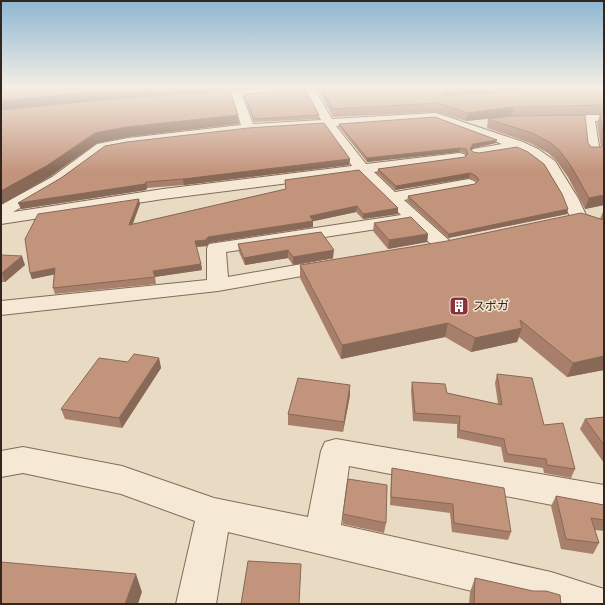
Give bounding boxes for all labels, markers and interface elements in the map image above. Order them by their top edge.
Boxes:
building icon: スポガ [448,295,470,317]
place label: スポガ [473,299,509,313]

